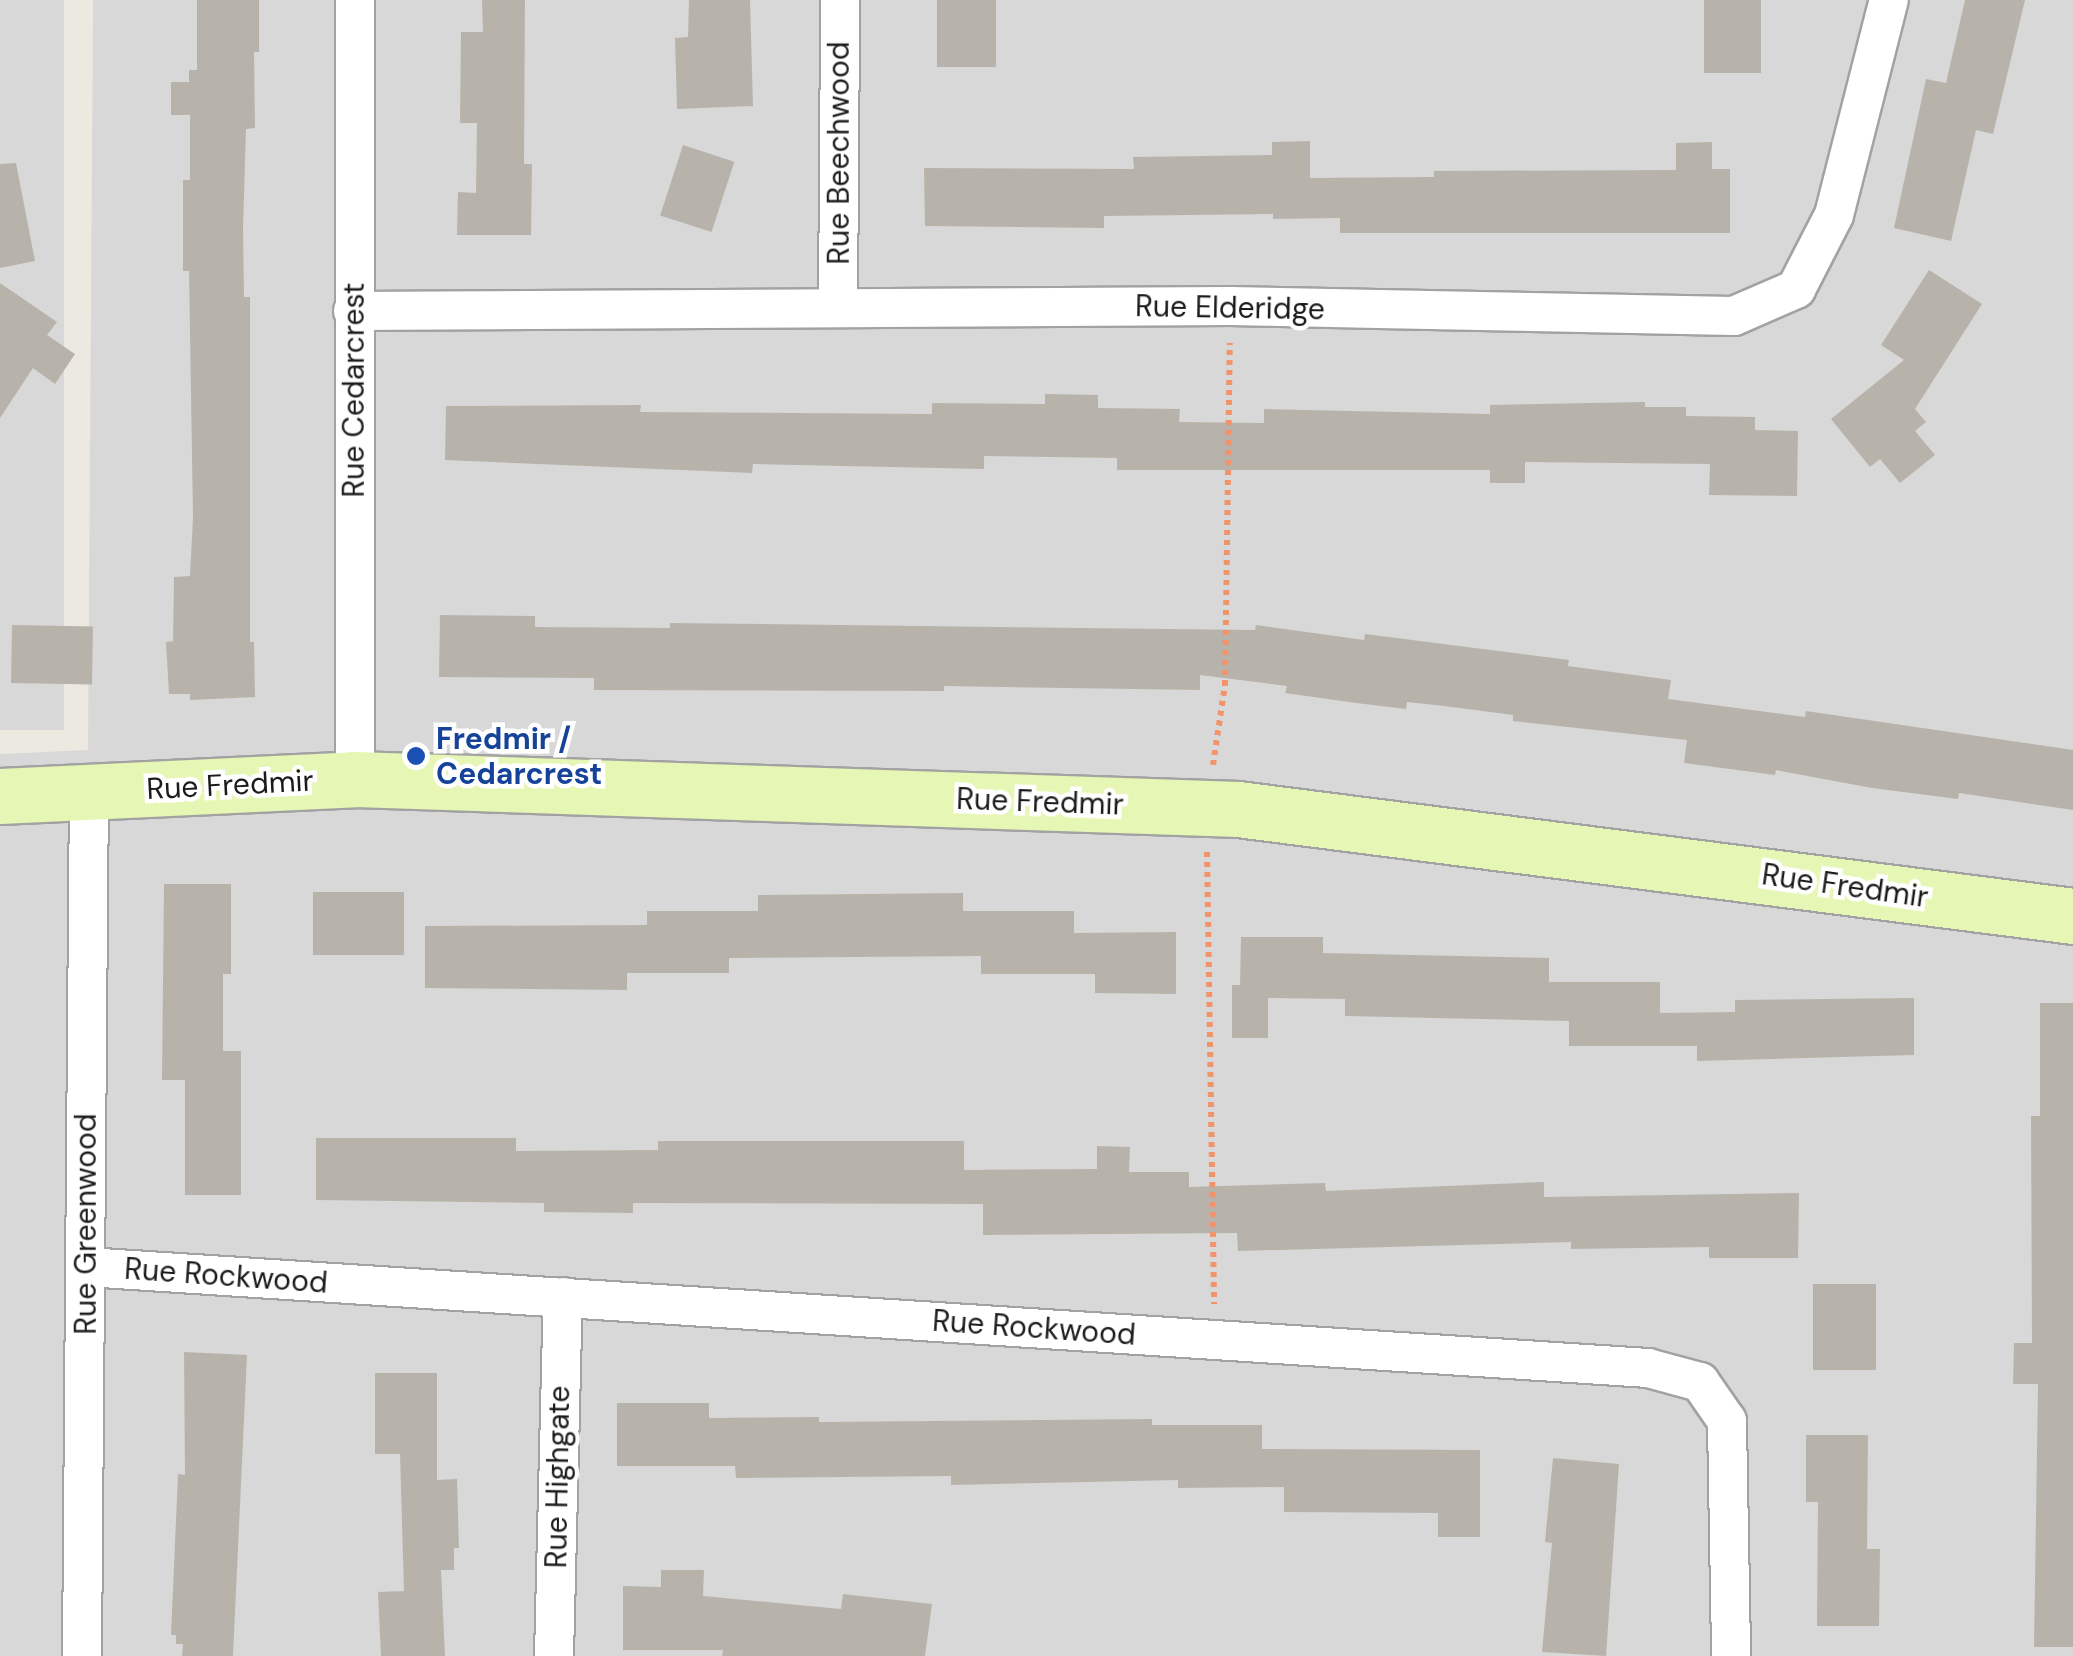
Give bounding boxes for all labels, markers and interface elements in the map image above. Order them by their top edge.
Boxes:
street label: Rue Beechwood [821,41,857,265]
street label: Rue Cedarcrest [336,282,372,498]
street label: Rue Elderidge [1135,288,1325,328]
place label: Fredmir / Cedarcrest [436,721,602,792]
marker: Fredmir / Cedarcrest [405,745,427,767]
street label: Rue Fredmir [145,763,315,807]
street label: Rue Fredmir [956,781,1124,823]
street label: Rue Fredmir [1760,857,1930,915]
street label: Rue Greenwood [68,1113,104,1335]
street label: Rue Rockwood [123,1251,329,1301]
street label: Rue Rockwood [931,1303,1137,1353]
street label: Rue Highgate [538,1385,578,1569]

